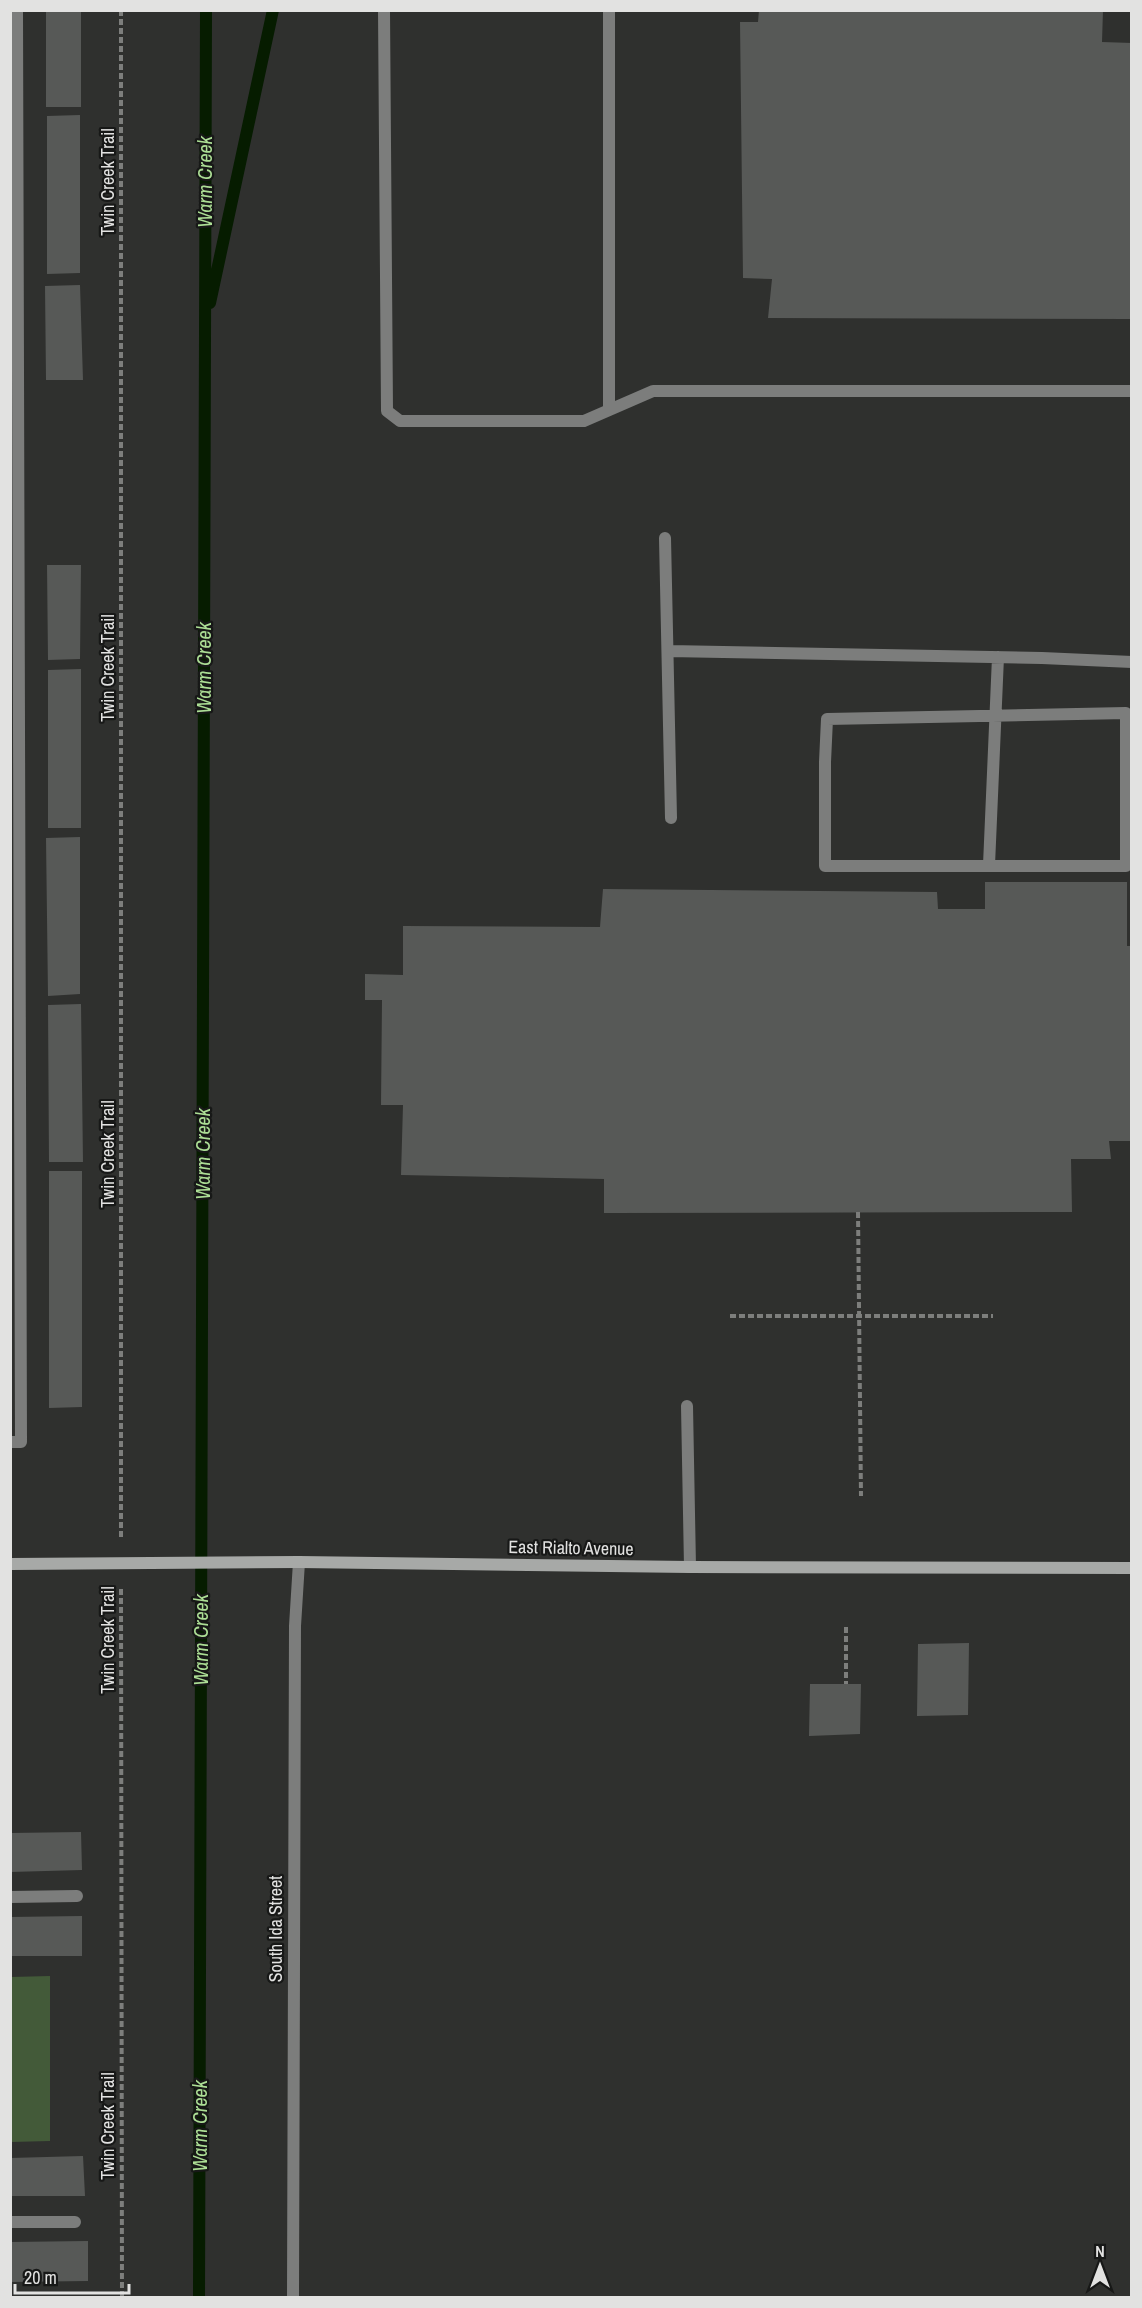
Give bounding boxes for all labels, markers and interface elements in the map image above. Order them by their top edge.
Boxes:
street label: Twin Creek Trail [95,128,120,236]
water label: Warm Creek [191,135,218,228]
street label: Twin Creek Trail [95,614,120,722]
water label: Warm Creek [190,621,217,714]
street label: Twin Creek Trail [95,1100,120,1208]
water label: Warm Creek [189,1107,216,1200]
street label: East Rialto Avenue [508,1534,634,1561]
street label: Twin Creek Trail [95,1586,120,1694]
water label: Warm Creek [187,1593,214,1686]
street label: South Ida Street [263,1876,288,1982]
street label: Twin Creek Trail [95,2072,120,2180]
water label: Warm Creek [186,2079,213,2172]
north arrow [1070,2236,1130,2296]
text: N [1095,2240,1105,2262]
scale bar [15,2257,129,2295]
text: 20 m [24,2265,57,2290]

